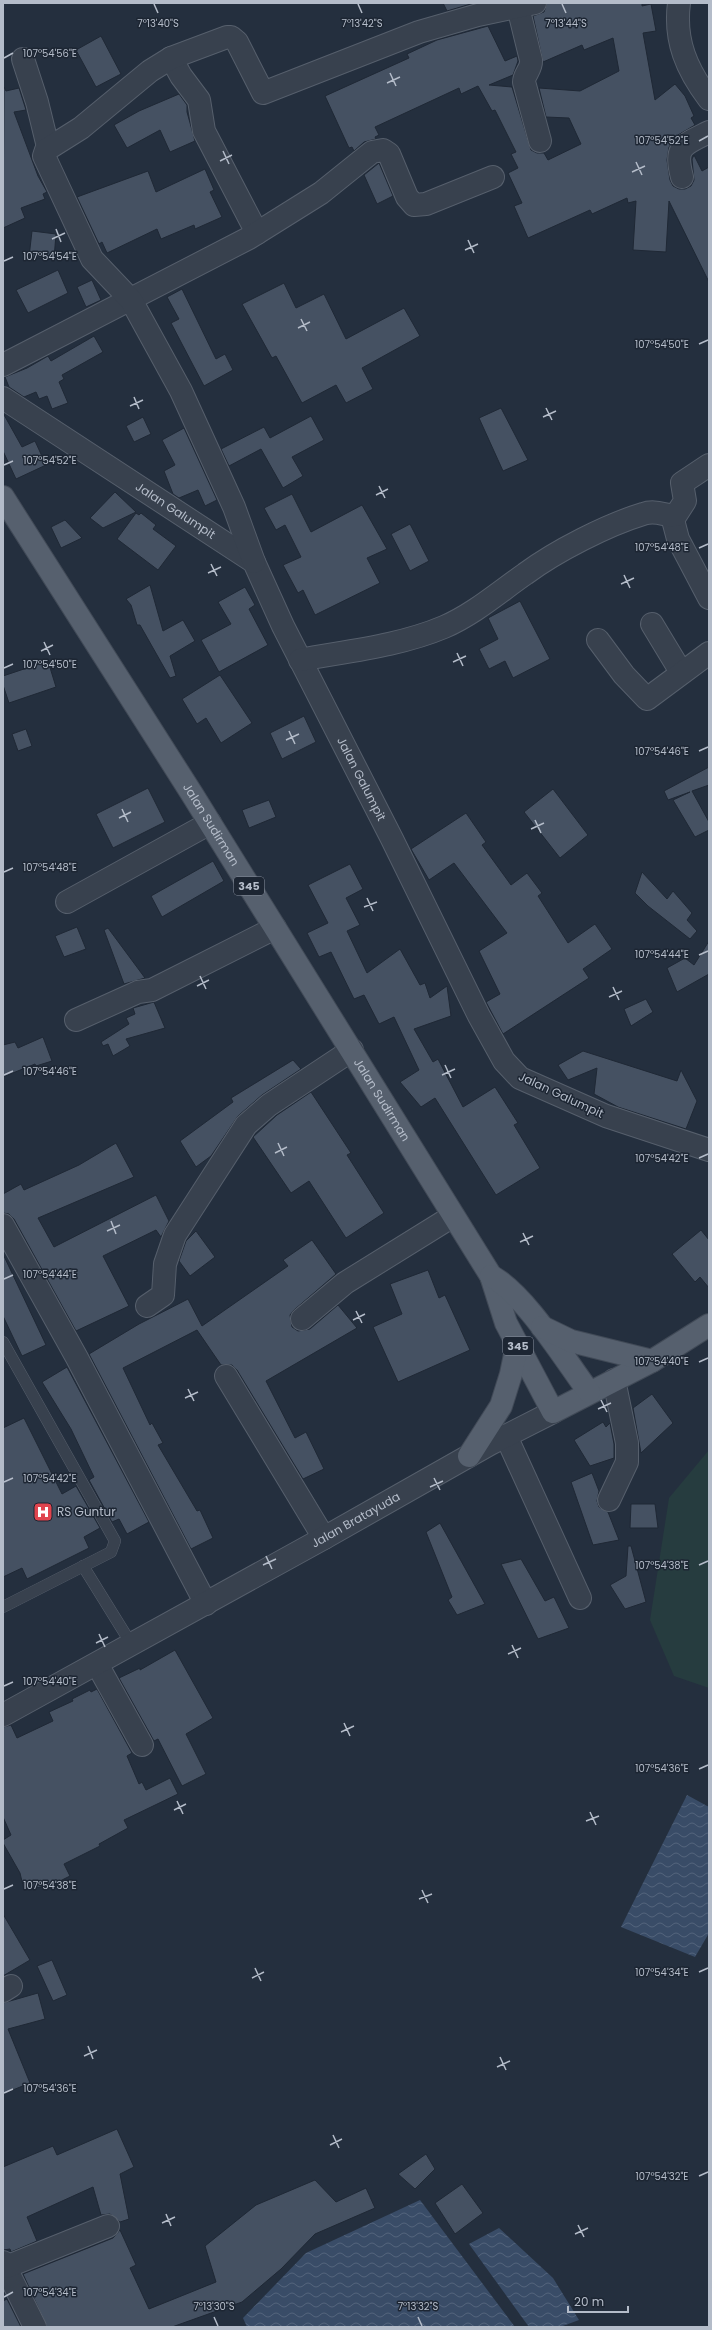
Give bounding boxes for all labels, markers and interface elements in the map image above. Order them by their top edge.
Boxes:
text: 7°13'40"S [137,16,179,31]
text: 7°13'42"S [341,16,383,31]
text: 7°13'44"S [545,16,587,31]
text: 107°54'56"E [23,46,77,61]
text: 107°54'52"E [635,133,689,148]
text: 107°54'54"E [23,249,77,264]
text: 107°54'50"E [635,337,689,352]
text: 107°54'52"E [23,453,77,468]
street label: Jalan Galumpit [132,478,219,543]
text: 107°54'48"E [635,540,689,555]
text: 107°54'50"E [23,657,77,672]
street label: Jalan Galumpit [333,734,390,824]
text: 107°54'46"E [635,744,689,759]
street label: Jalan Sudirman [179,779,244,869]
text: 107°54'48"E [23,860,77,875]
road number: 345 [234,877,264,895]
text: 107°54'44"E [635,947,689,962]
street label: Jalan Sudirman [350,1055,414,1144]
text: 107°54'46"E [23,1064,77,1079]
street label: Jalan Galumpit [516,1067,607,1122]
text: 107°54'42"E [635,1151,689,1166]
text: 107°54'44"E [23,1267,77,1282]
road number: 345 [503,1337,533,1355]
text: 107°54'40"E [635,1354,689,1369]
text: 107°54'42"E [23,1471,77,1486]
street label: Jalan Bratayuda [308,1488,403,1551]
hospital icon: RS Guntur [32,1501,54,1523]
place label: RS Guntur [57,1503,116,1520]
text: 107°54'38"E [635,1558,689,1573]
text: 107°54'40"E [23,1674,77,1689]
text: 107°54'36"E [635,1761,689,1776]
text: 107°54'38"E [23,1878,77,1893]
text: 107°54'34"E [635,1965,689,1980]
text: 107°54'36"E [23,2081,77,2096]
text: 107°54'32"E [636,2169,688,2184]
text: 107°54'34"E [23,2285,77,2300]
scale bar [568,2288,628,2314]
text: 20 m [574,2293,604,2310]
text: 7°13'30"S [193,2299,235,2314]
text: 7°13'32"S [398,2299,438,2314]

